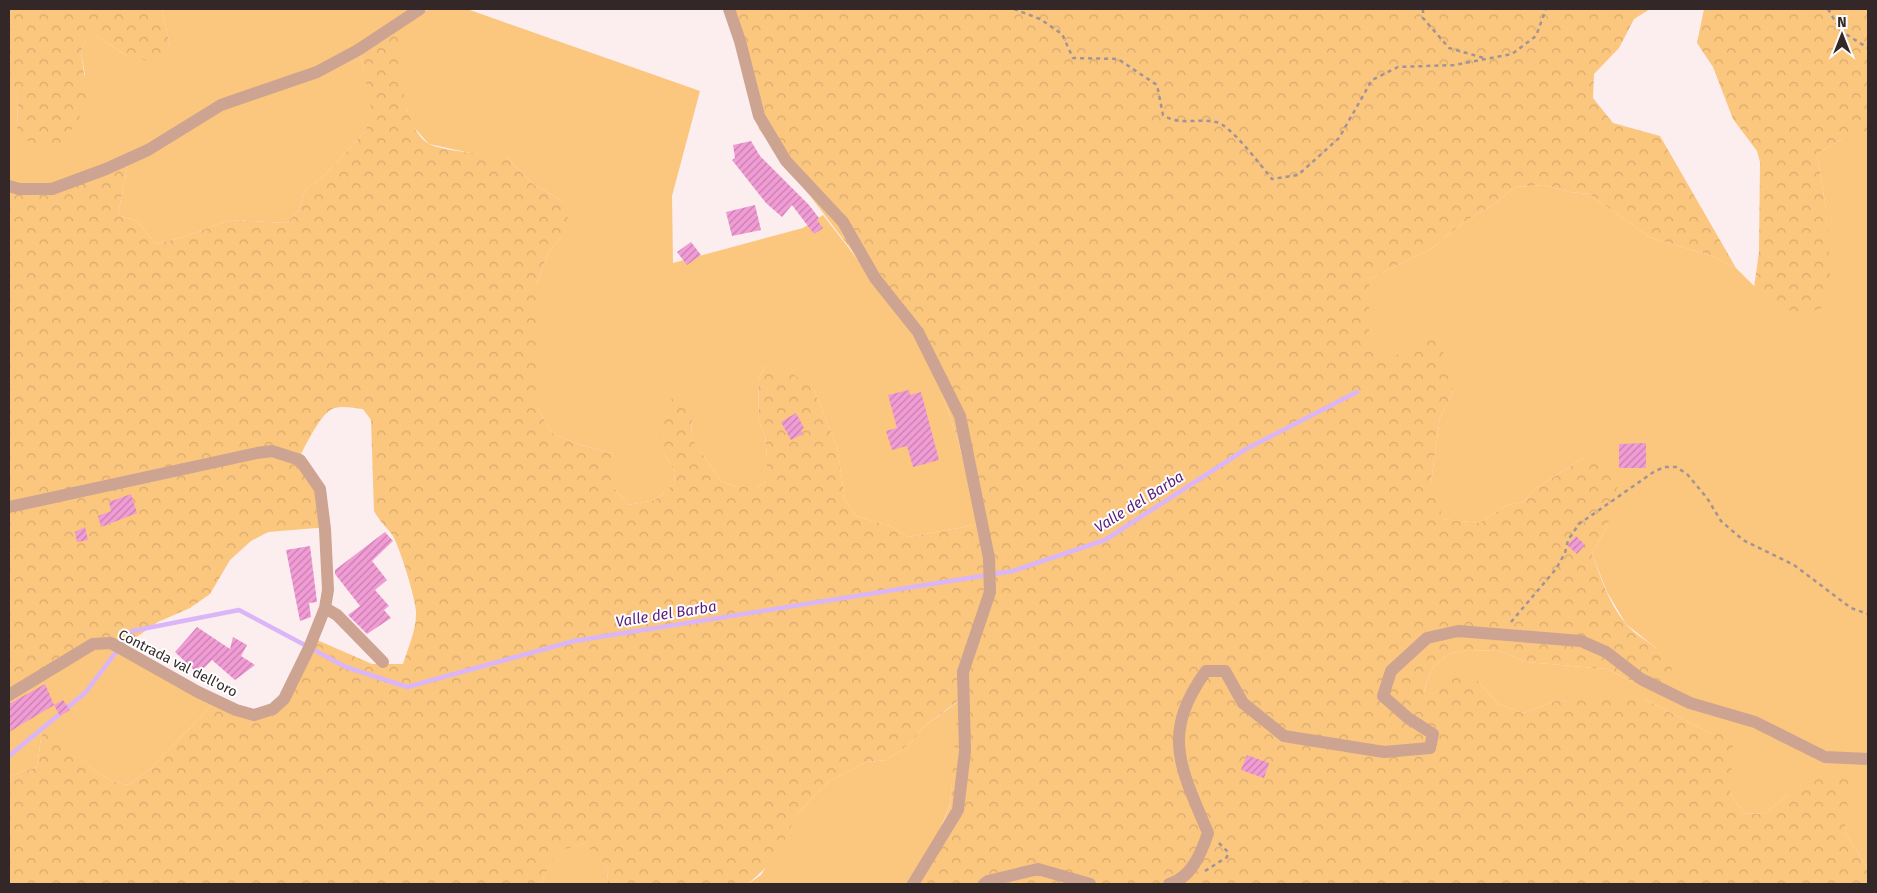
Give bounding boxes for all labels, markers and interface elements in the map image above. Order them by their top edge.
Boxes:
north arrow [1817,10,1867,60]
text: N [1837,14,1847,31]
water label: Valle del Barba [1091,467,1187,537]
water label: Valle del Barba [614,597,718,631]
street label: Contrada val dell'oro [115,626,240,701]

